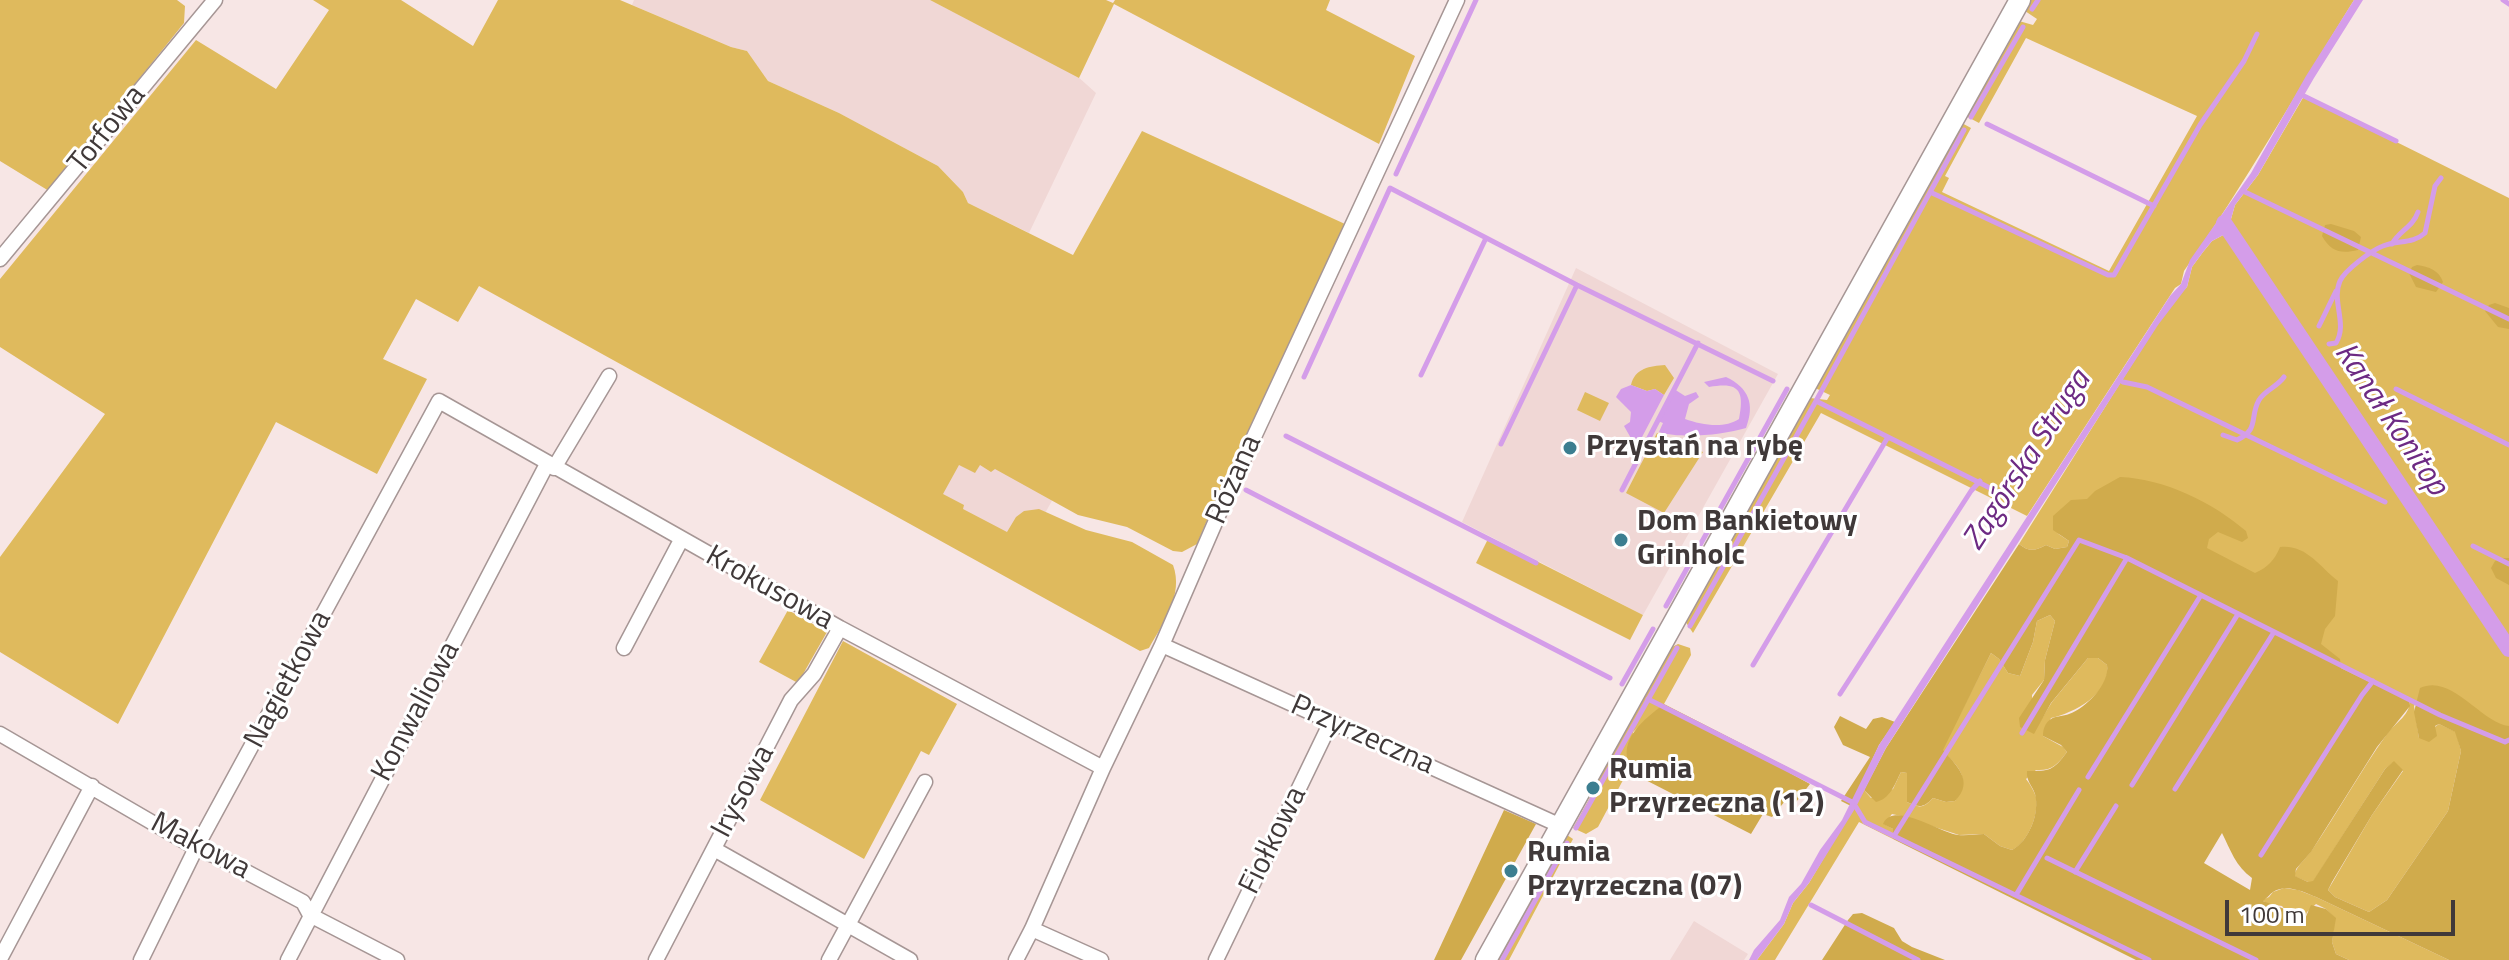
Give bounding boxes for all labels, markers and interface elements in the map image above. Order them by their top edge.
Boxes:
street label: Torfowa [62,79,154,181]
water label: Kanał Konitop [2325,336,2455,504]
water label: Zagórska Struga [1956,364,2100,558]
street label: Różana [1199,430,1271,530]
place label: Przystań na rybę [1586,430,1803,466]
marker: Przystań na rybę [1561,439,1579,457]
place label: Dom Bankietowy Grinholc [1637,505,1858,576]
marker: Dom Bankietowy Grinholc [1612,531,1630,549]
street label: Krokusowa [699,539,839,639]
street label: Nagietkowa [238,605,340,755]
street label: Konwaliowa [365,636,469,788]
street label: Przyrzeczna [1285,688,1439,784]
street label: Irysowa [705,740,783,844]
place label: Rumia Przyrzeczna (12) [1609,753,1824,824]
marker: Rumia Przyrzeczna (12) [1584,779,1602,797]
street label: Fiołkowa [1233,781,1315,901]
street label: Makowa [144,806,256,888]
place label: Rumia Przyrzeczna (07) [1527,836,1742,906]
marker: Rumia Przyrzeczna (07) [1502,862,1520,880]
scale bar [2229,884,2459,934]
text: 100 m [2239,896,2305,932]

